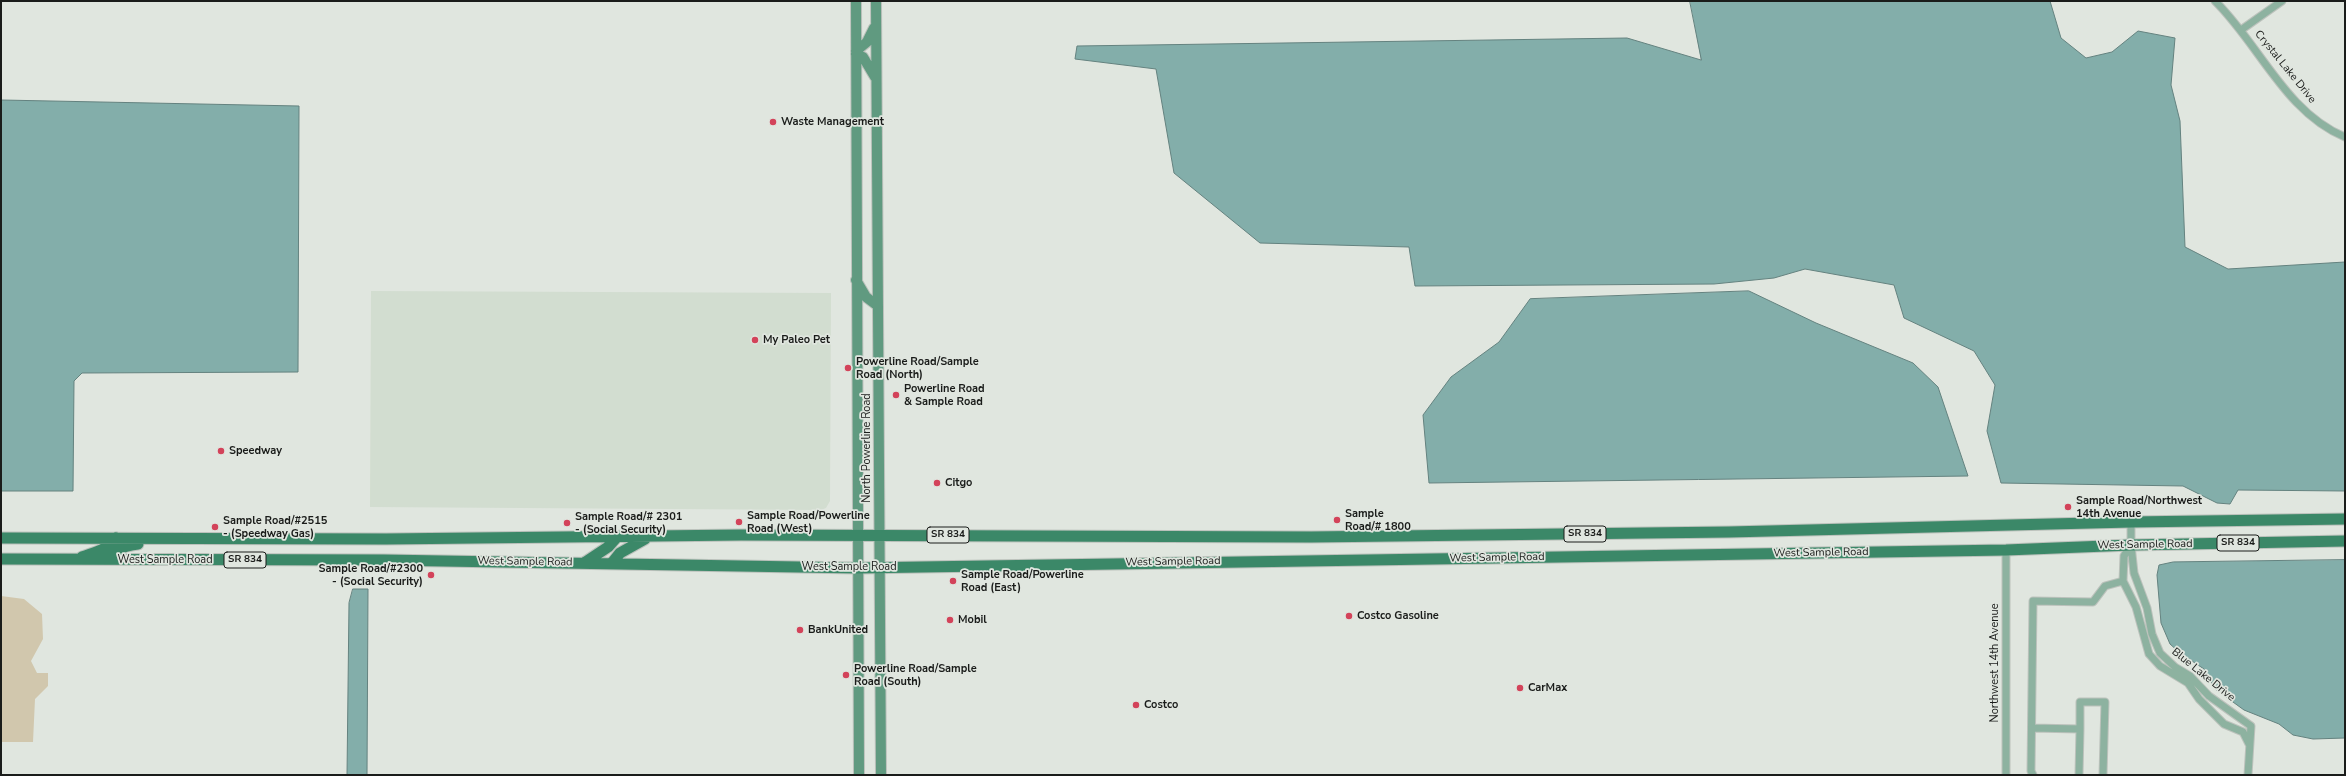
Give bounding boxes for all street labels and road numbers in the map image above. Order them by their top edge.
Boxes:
street label: Crystal Lake Drive [2252,28,2318,106]
street label: North Powerline Road [860,393,874,503]
road number: SR 834 [1564,526,1606,542]
road number: SR 834 [927,527,969,543]
road number: SR 834 [2217,535,2259,551]
street label: West Sample Road [2097,538,2193,552]
street label: West Sample Road [1773,546,1869,560]
street label: West Sample Road [1449,551,1545,565]
road number: SR 834 [224,552,266,568]
street label: West Sample Road [117,553,213,567]
street label: West Sample Road [477,555,573,569]
street label: West Sample Road [1125,555,1221,569]
street label: West Sample Road [801,560,897,574]
street label: Northwest 14th Avenue [1988,603,2002,723]
street label: Blue Lake Drive [2169,645,2237,705]

